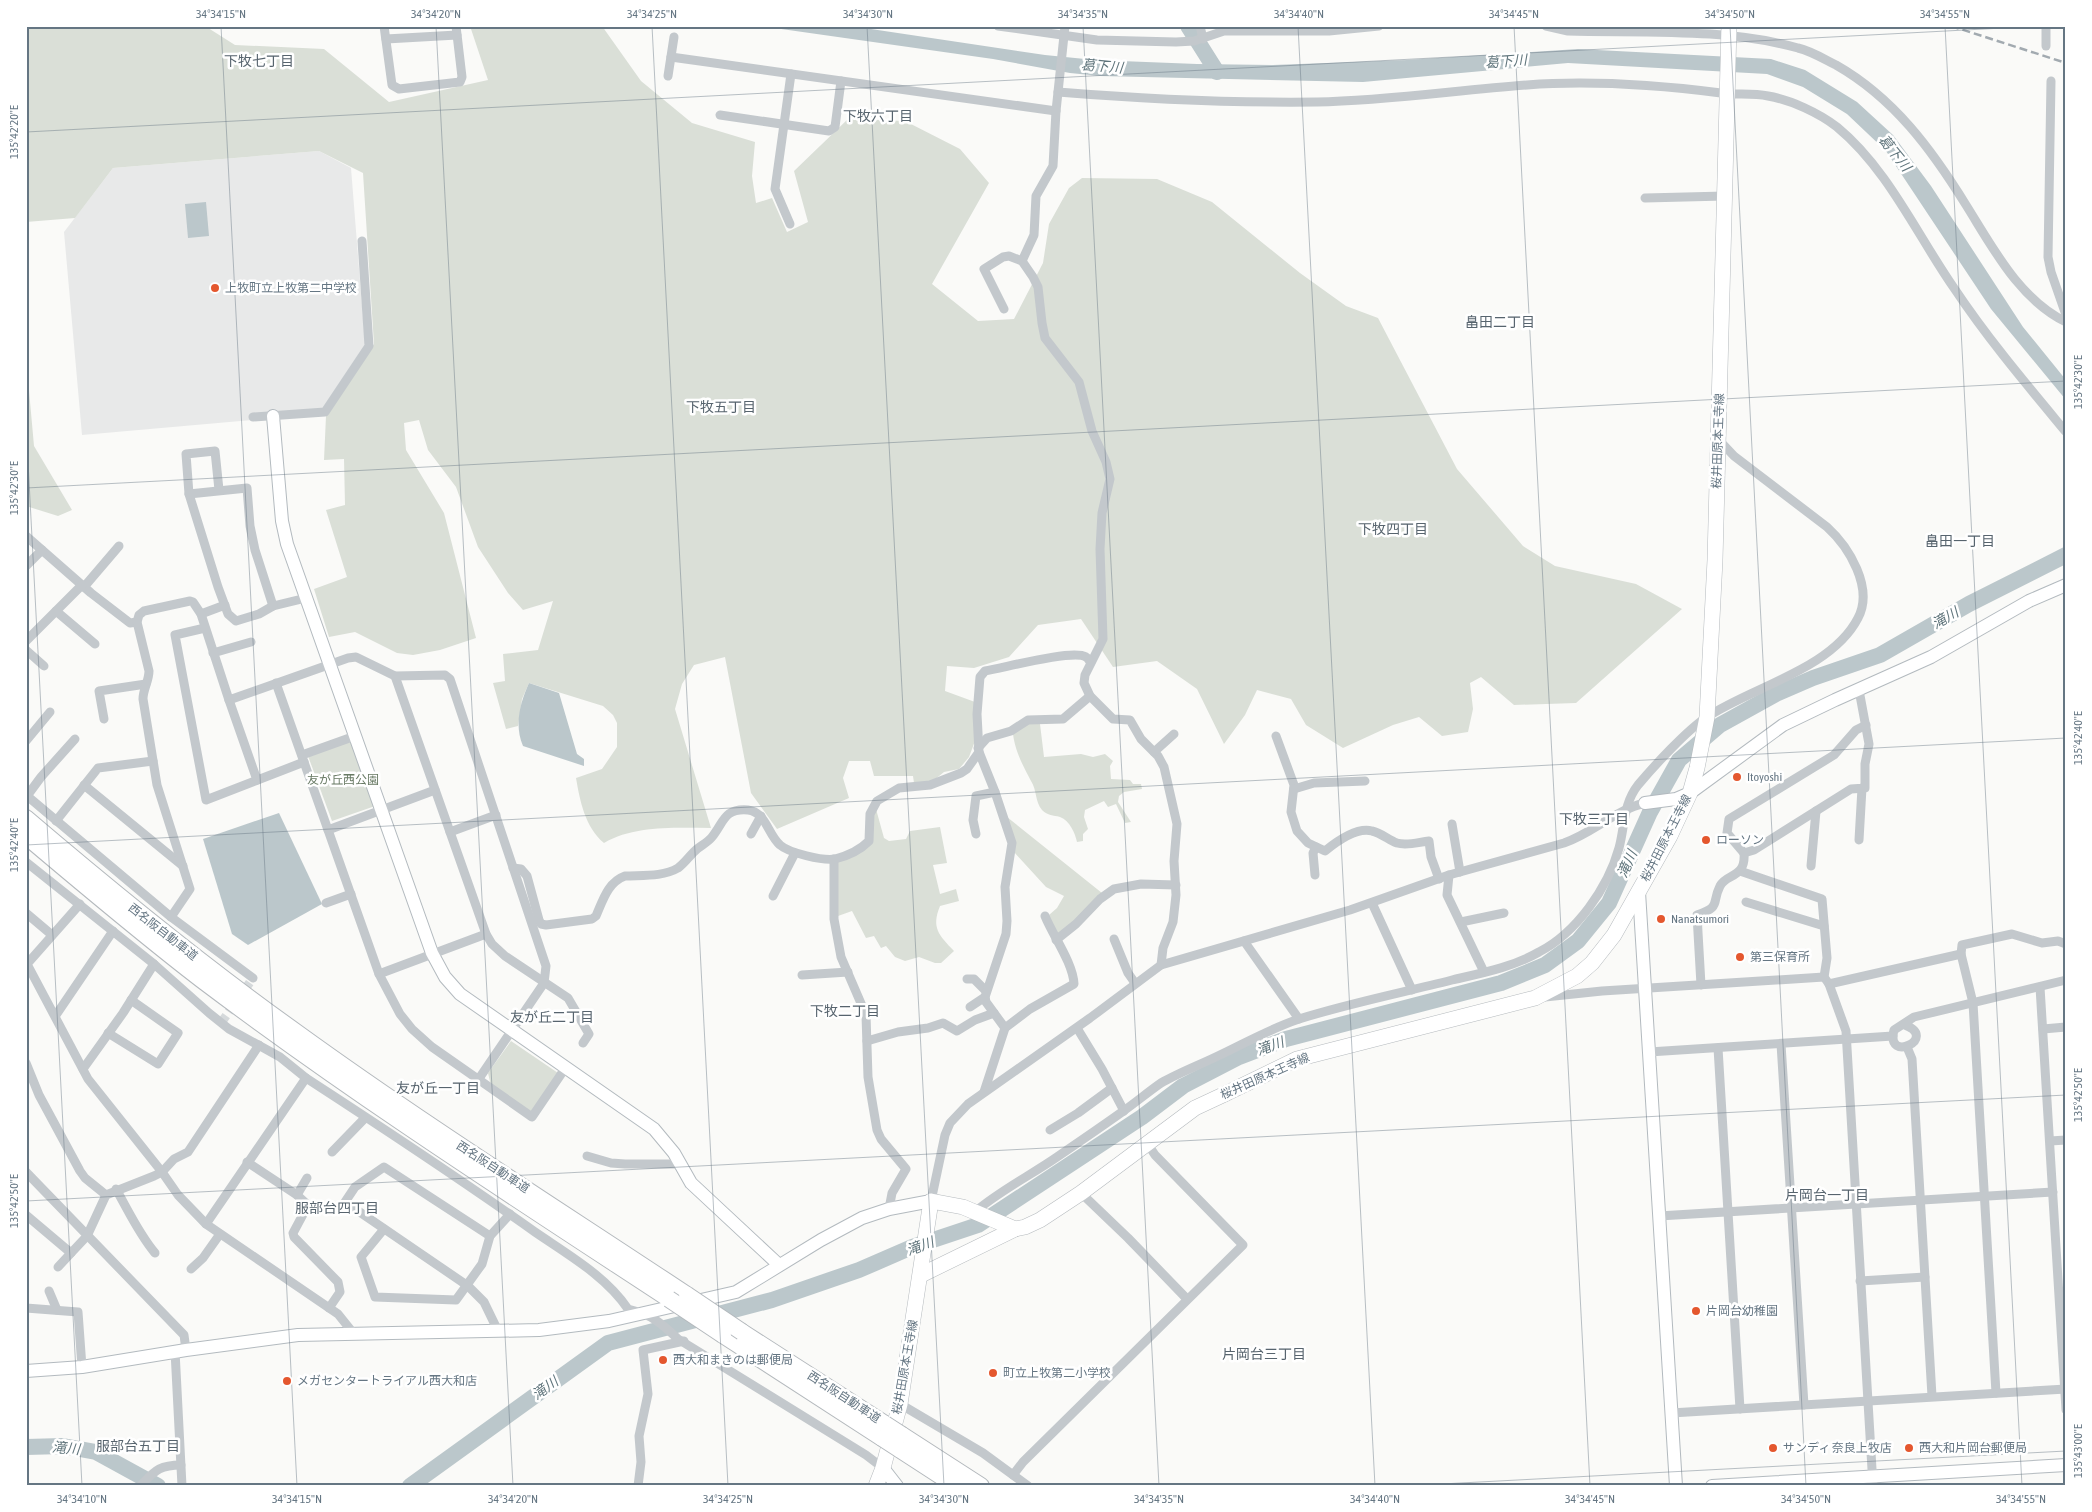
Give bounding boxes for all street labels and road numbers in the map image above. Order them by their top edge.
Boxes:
street label: 桜井田原本王寺線 [1709,393,1727,489]
street label: 桜井田原本王寺線 [1638,792,1694,884]
street label: 西名阪自動車道 [126,901,200,963]
street label: 桜井田原本王寺線 [1218,1050,1312,1102]
street label: 西名阪自動車道 [454,1138,532,1196]
street label: 桜井田原本王寺線 [890,1319,920,1415]
street label: 西名阪自動車道 [805,1368,883,1426]

